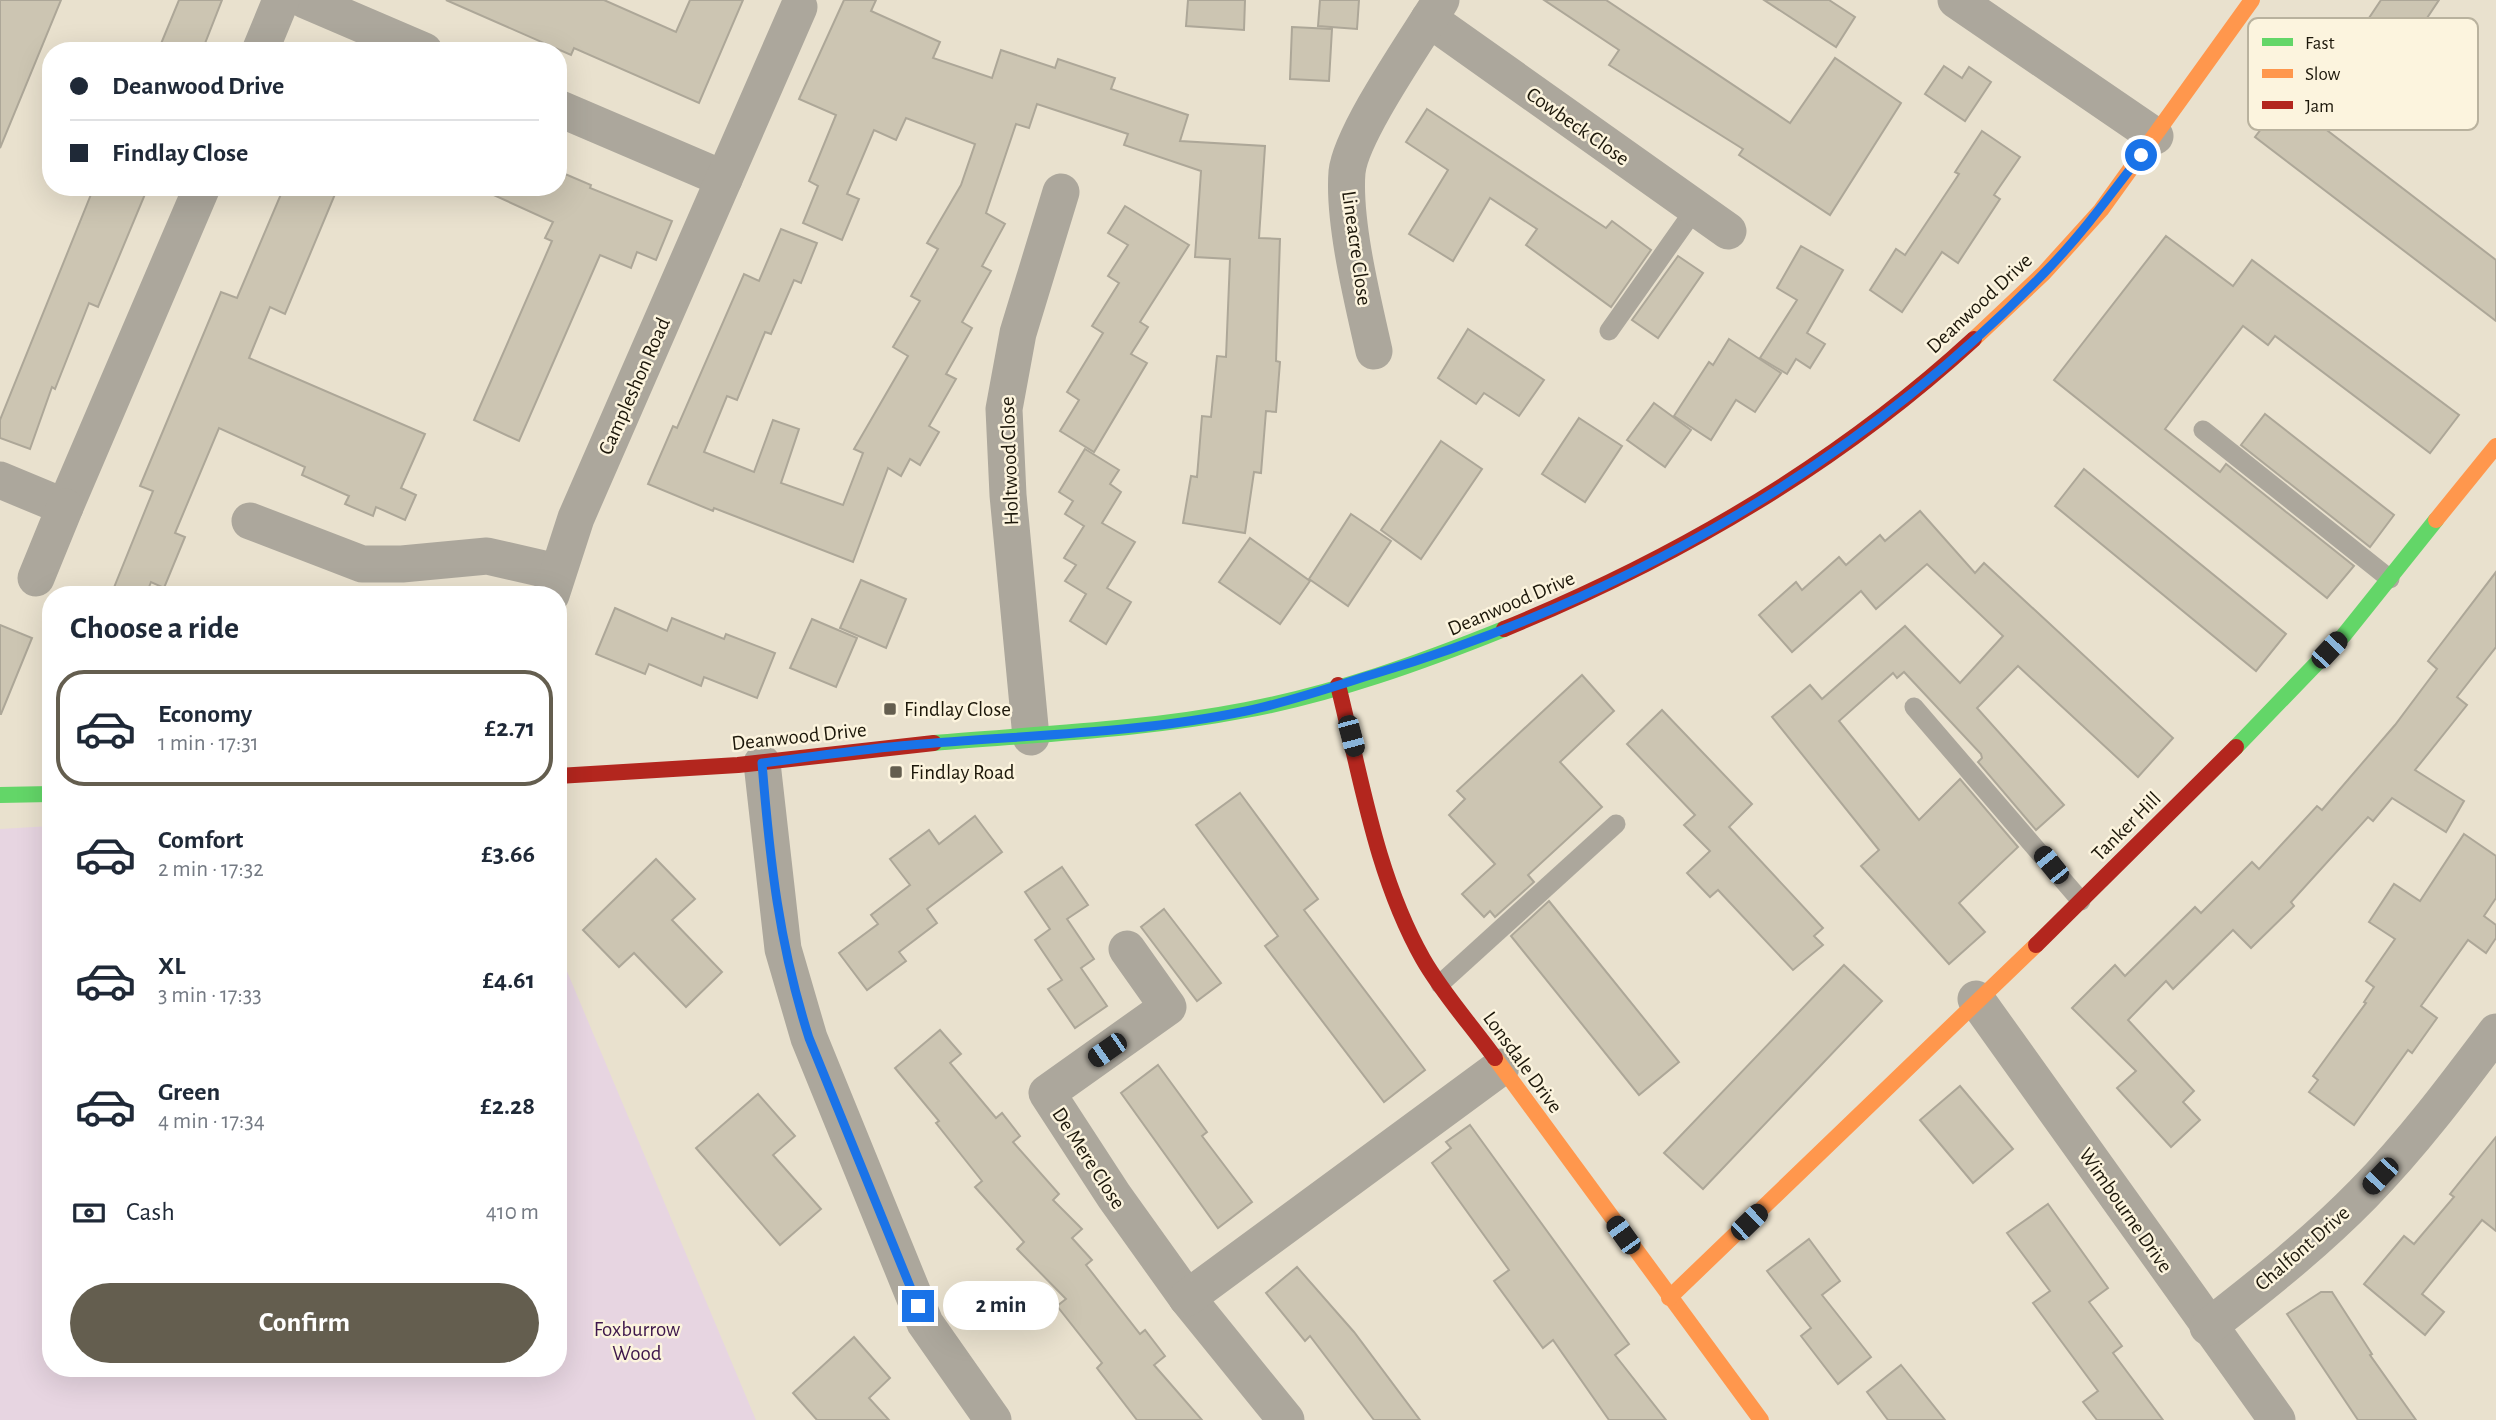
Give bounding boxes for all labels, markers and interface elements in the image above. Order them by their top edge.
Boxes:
legend [2248,18,2478,130]
text: Fast [2305,34,2335,53]
text: Slow [2305,65,2341,84]
text: Deanwood Drive [112,73,284,99]
street label: Cowbeck Close [1522,83,1633,169]
text: Jam [2305,97,2334,116]
route start [2125,139,2157,171]
text: Findlay Close [112,140,248,166]
street label: Lineacre Close [1338,189,1375,307]
street label: Deanwood Drive [1923,249,2036,357]
street label: Campleshon Road [595,314,674,458]
street label: Holtwood Close [997,396,1022,526]
street label: Deanwood Drive [1445,567,1578,640]
text: Choose a ride [70,612,239,644]
car [2307,627,2352,673]
icon: car [74,697,137,760]
place label: Findlay Close [904,699,1011,720]
text: Economy [158,701,252,727]
marker: Findlay Close [882,701,898,717]
car [1336,713,1367,759]
text: £2.71 [485,715,535,741]
street label: Deanwood Drive [730,719,868,754]
text: 1 min · 17:31 [158,732,259,755]
place label: Findlay Road [910,762,1015,783]
marker: Findlay Road [888,764,904,780]
street label: Tanker Hill [2088,788,2165,865]
icon: car [74,823,137,886]
text: Comfort [158,827,243,853]
text: £3.66 [481,841,535,867]
car [2030,842,2073,888]
text: 2 min · 17:32 [158,858,264,881]
icon: car [74,949,137,1012]
text: XL [158,953,185,979]
text: £4.61 [482,967,535,993]
text: 3 min · 17:33 [158,984,262,1007]
street label: Lonsdale Drive [1479,1008,1566,1117]
car [1084,1029,1131,1071]
icon: car [74,1075,137,1138]
text: Green [158,1079,220,1105]
text: £2.28 [480,1093,535,1119]
street label: De Mere Close [1048,1104,1129,1213]
text: 4 min · 17:34 [158,1110,265,1133]
street label: Wimbourne Drive [2075,1144,2176,1276]
car [2358,1153,2403,1199]
icon: cash [70,1194,108,1232]
text: Cash [126,1199,175,1225]
car [1727,1200,1772,1244]
text: 410 m [486,1201,539,1224]
street label: Chalfont Drive [2251,1202,2354,1295]
car [1603,1212,1644,1258]
callout: 2 min [942,1282,1058,1330]
button: Confirm [70,1283,539,1363]
route end [902,1290,934,1322]
text: 2 min [975,1294,1027,1317]
park label: Foxburrow Wood [594,1319,680,1364]

